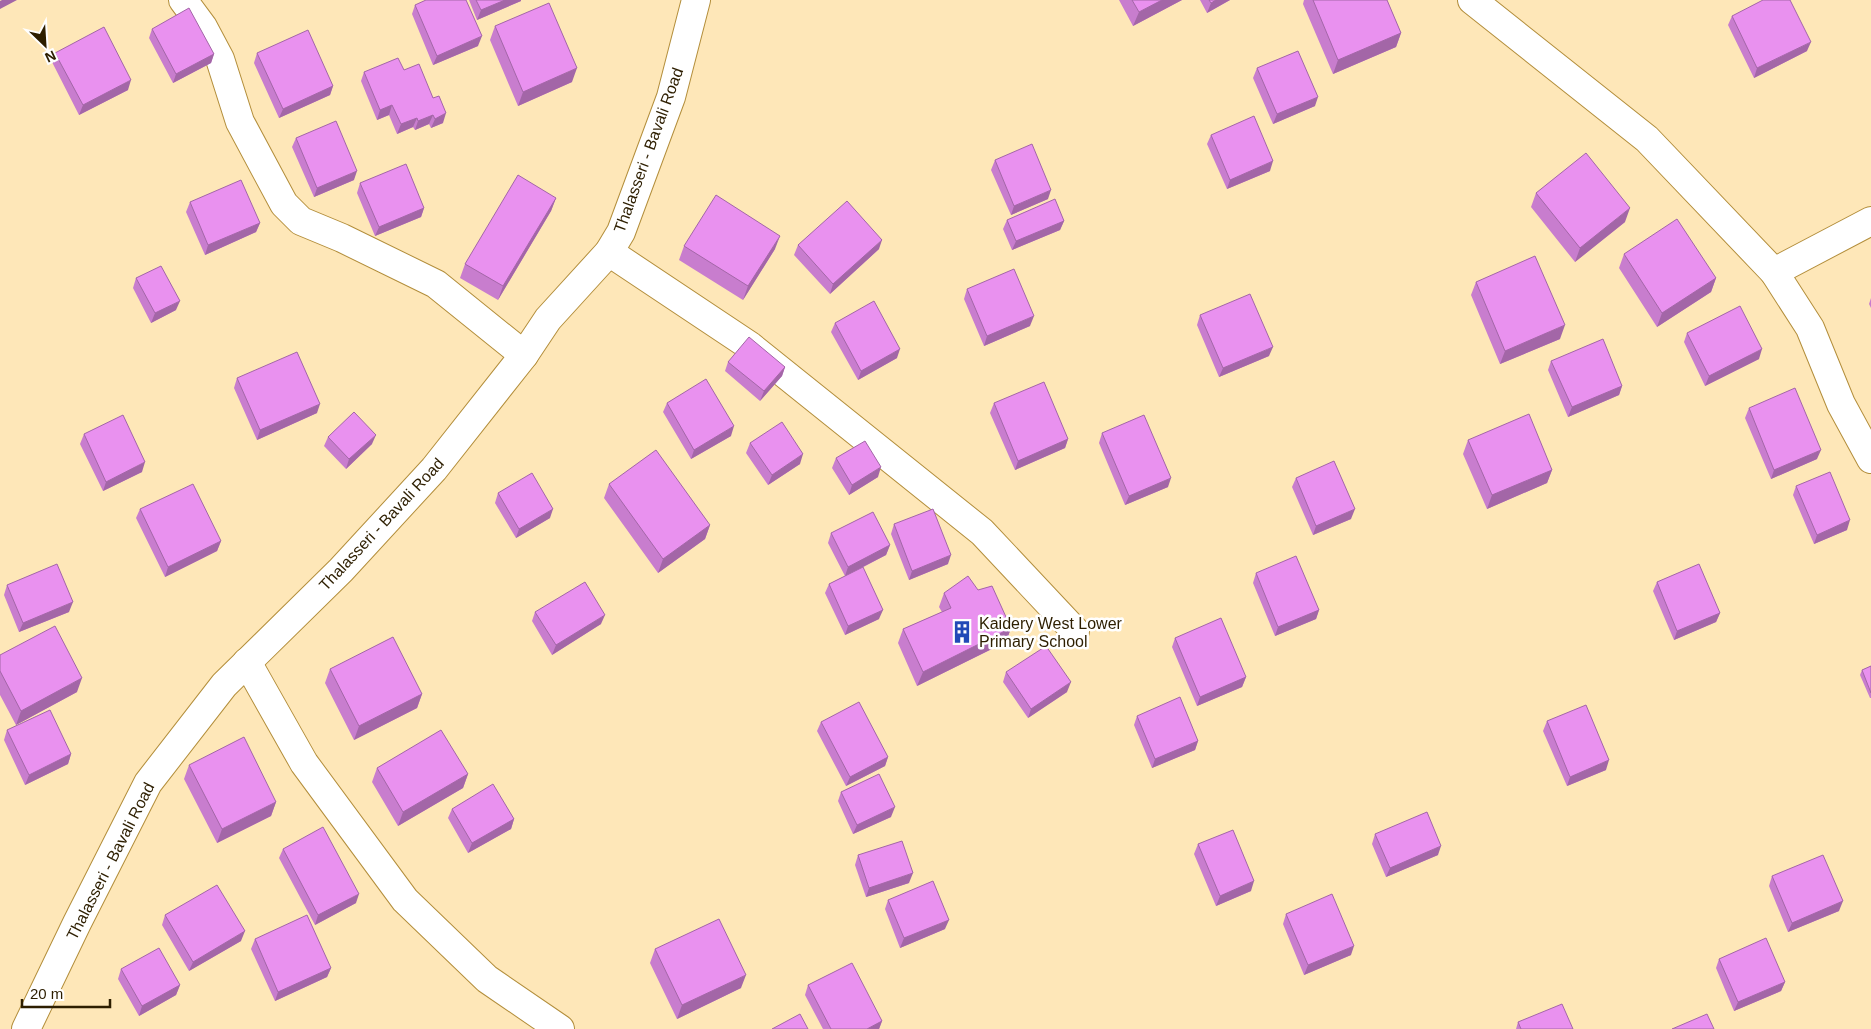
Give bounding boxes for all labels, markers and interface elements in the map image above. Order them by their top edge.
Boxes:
north arrow [20,20,70,70]
text: N [43,47,58,66]
street label: Thalasseri - Bavali Road [611,65,686,235]
street label: Thalasseri - Bavali Road [316,455,447,594]
place label: Kaidery West Lower Primary School [979,615,1123,650]
building icon: Kaidery West Lower Primary School [949,619,975,645]
street label: Thalasseri - Bavali Road [63,780,158,943]
scale bar [22,976,110,1008]
text: 20 m [30,985,63,1002]

